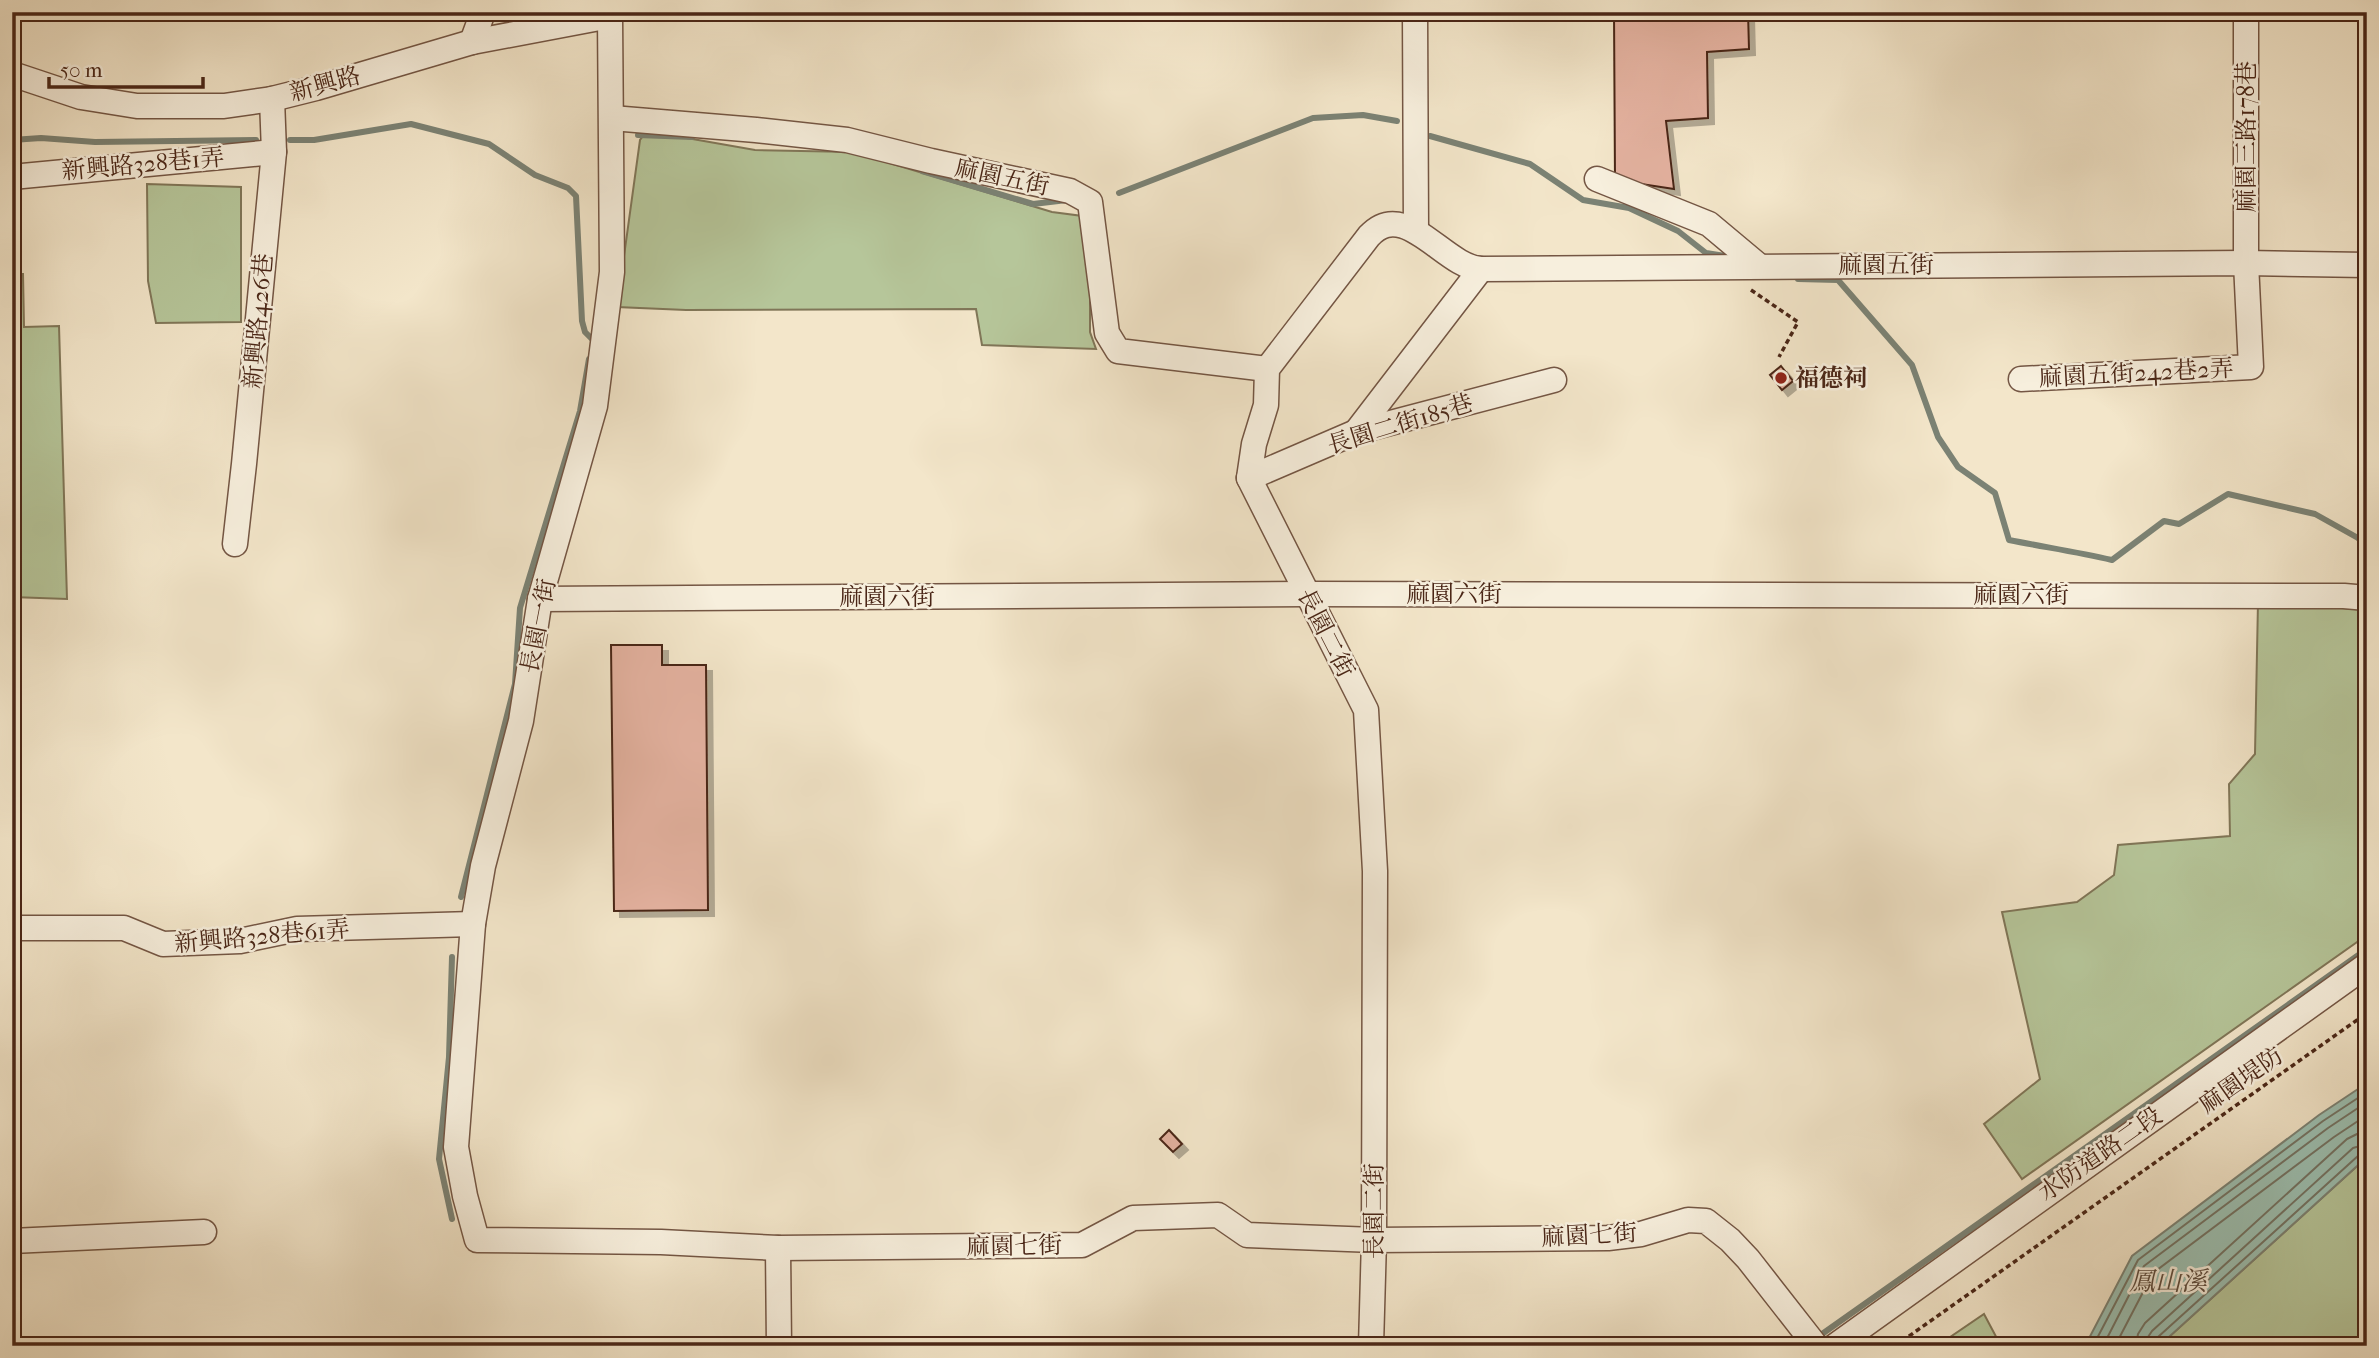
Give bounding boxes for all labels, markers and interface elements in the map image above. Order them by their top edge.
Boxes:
scale bar [49,46,203,90]
text: 50 m [60,58,103,82]
street label: 新興路 [287,61,363,107]
street label: 麻園三路178巷 [2232,61,2260,213]
street label: 新興路328巷1弄 [61,143,225,185]
street label: 麻園五街 [952,153,1052,201]
street label: 麻園五街 [1838,251,1934,279]
street label: 新興路426巷 [238,252,278,390]
street label: 麻園五街242巷2弄 [2038,354,2234,392]
place label: 福德祠 [1795,364,1867,392]
marker: 福德祠 [1773,370,1789,386]
street label: 長園二街185巷 [1324,389,1476,459]
street label: 長園一街 [515,576,561,676]
street label: 麻園六街 [1406,580,1502,608]
street label: 麻園六街 [1973,581,2069,609]
street label: 麻園六街 [839,583,935,611]
street label: 長園二街 [1292,584,1360,682]
street label: 新興路328巷61弄 [173,914,351,958]
street label: 麻園堤防 [2194,1041,2288,1119]
street label: 水防道路二段 [2033,1101,2167,1207]
street label: 長園二街 [1360,1163,1388,1259]
street label: 麻園七街 [1540,1219,1638,1251]
street label: 麻園七街 [966,1231,1062,1261]
water label: 鳳山溪 [2129,1266,2210,1297]

